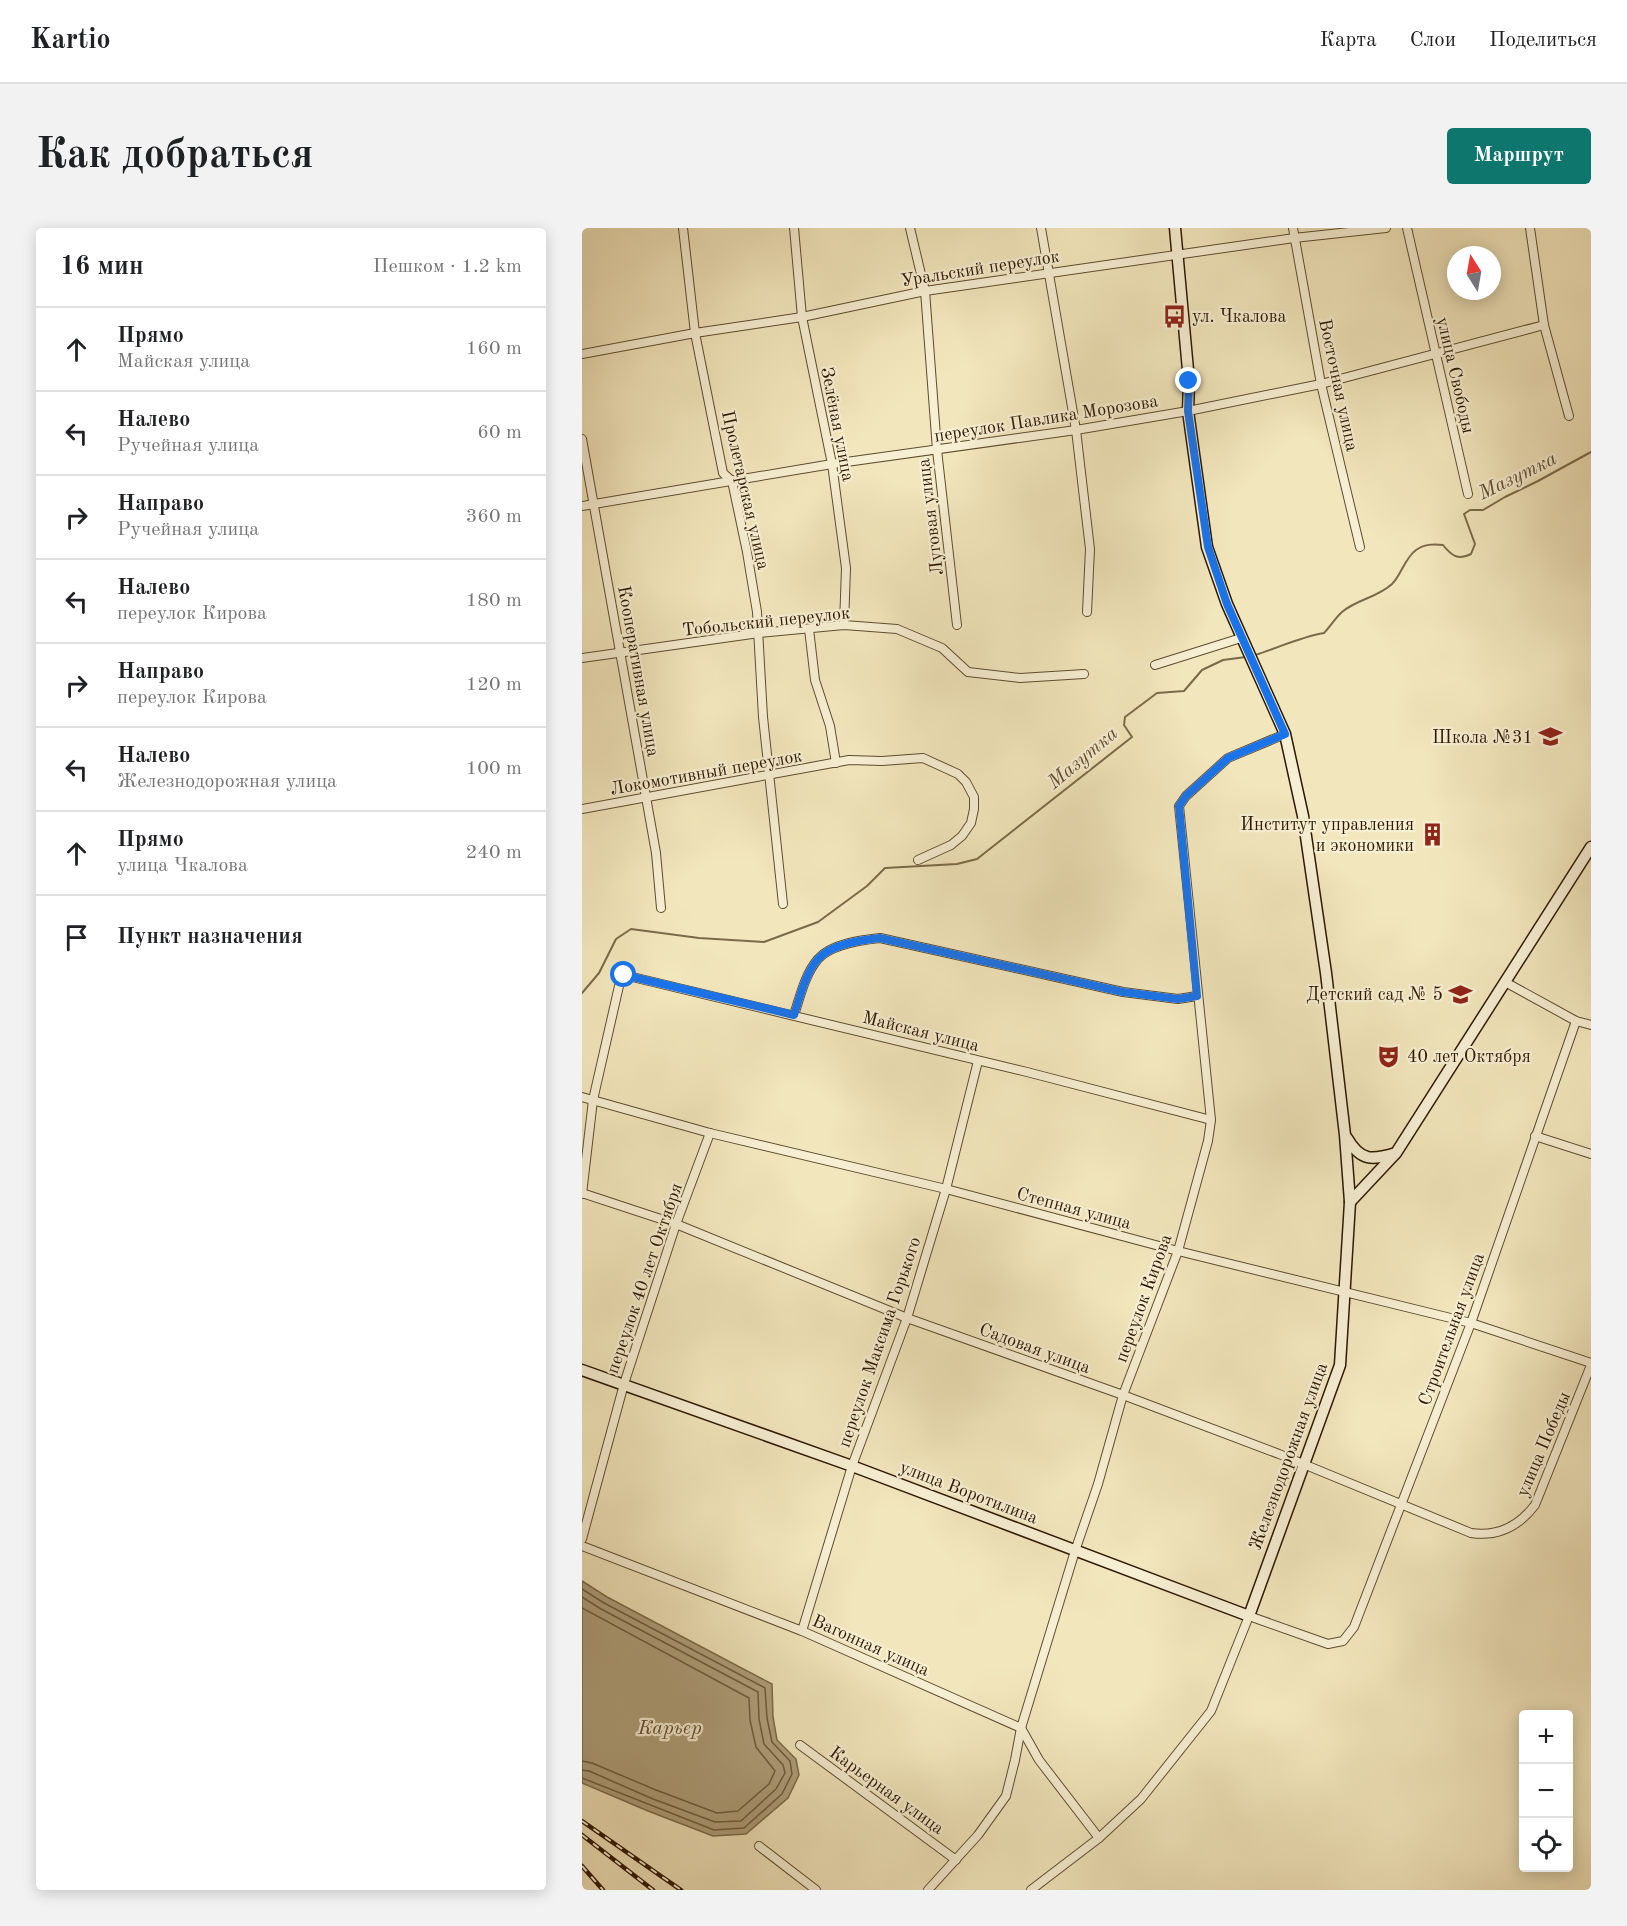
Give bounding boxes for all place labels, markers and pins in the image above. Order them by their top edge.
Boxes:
bus stop icon: ул. Чкалова [1161,303,1187,329]
place label: ул. Чкалова [1192,308,1286,326]
school or university icon: Школа №31 [1538,724,1564,750]
place label: Школа №31 [1432,729,1533,747]
place label: Институт управления и экономики [1240,816,1414,855]
building icon: Институт управления и экономики [1419,821,1445,847]
school or university icon: Детский сад № 5 [1448,981,1474,1007]
place label: Детский сад № 5 [1306,986,1443,1004]
theatre icon: 40 лет Октября [1376,1043,1402,1069]
place label: 40 лет Октября [1407,1048,1531,1066]

